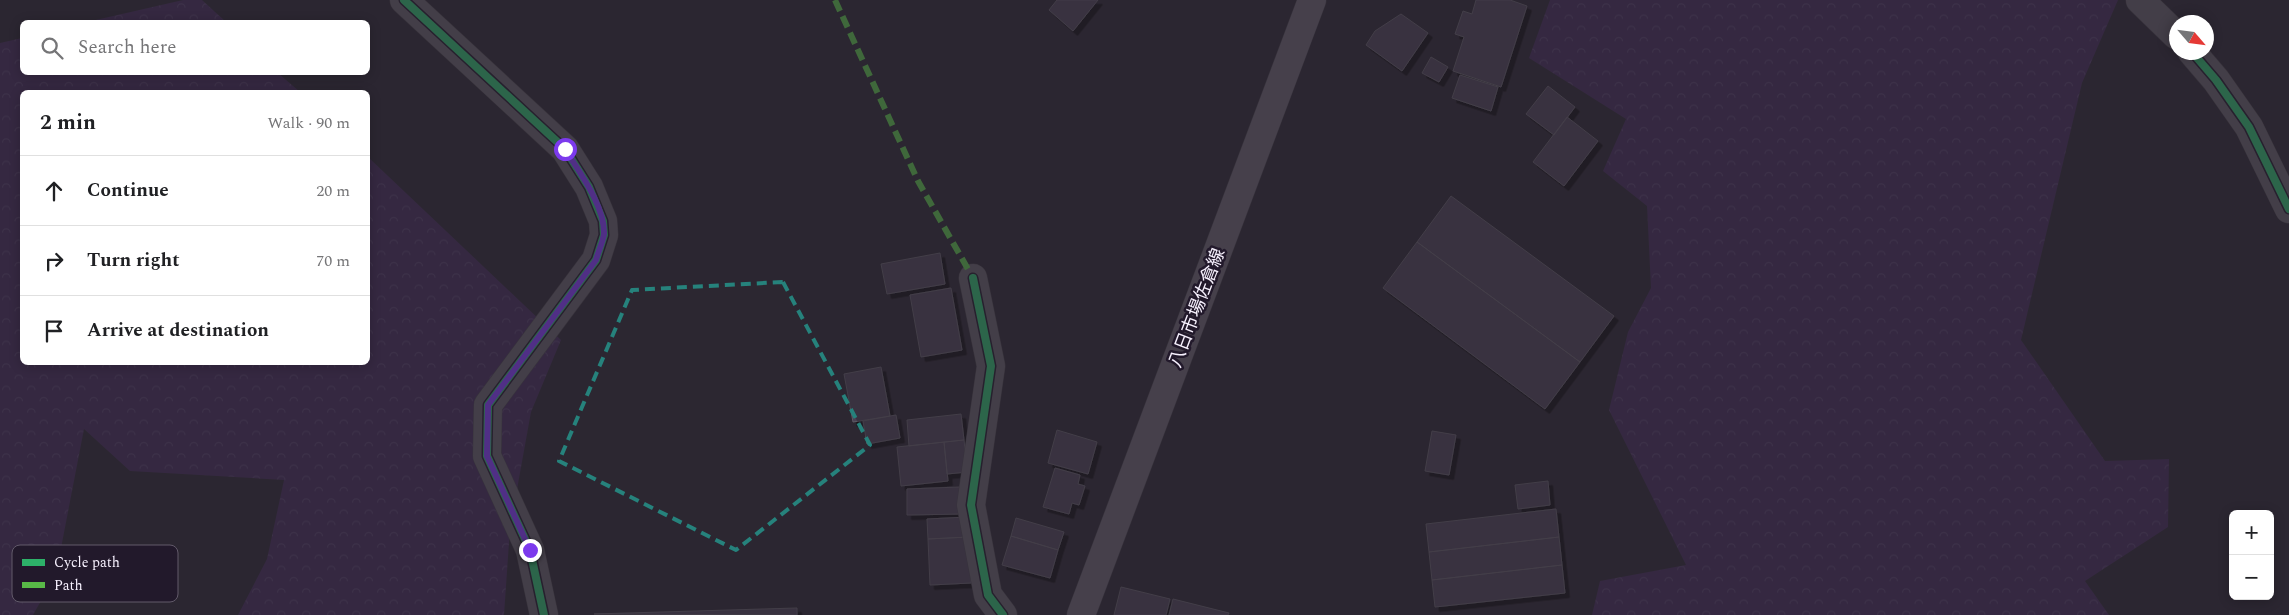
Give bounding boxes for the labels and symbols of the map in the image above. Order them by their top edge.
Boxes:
north arrow [2169,15,2214,60]
route start [554,138,577,161]
street label: 八日市場佐倉線 [1162,244,1232,372]
route end [519,539,542,562]
legend [12,545,178,602]
text: Cycle path [54,552,120,573]
text: Path [54,575,83,596]

